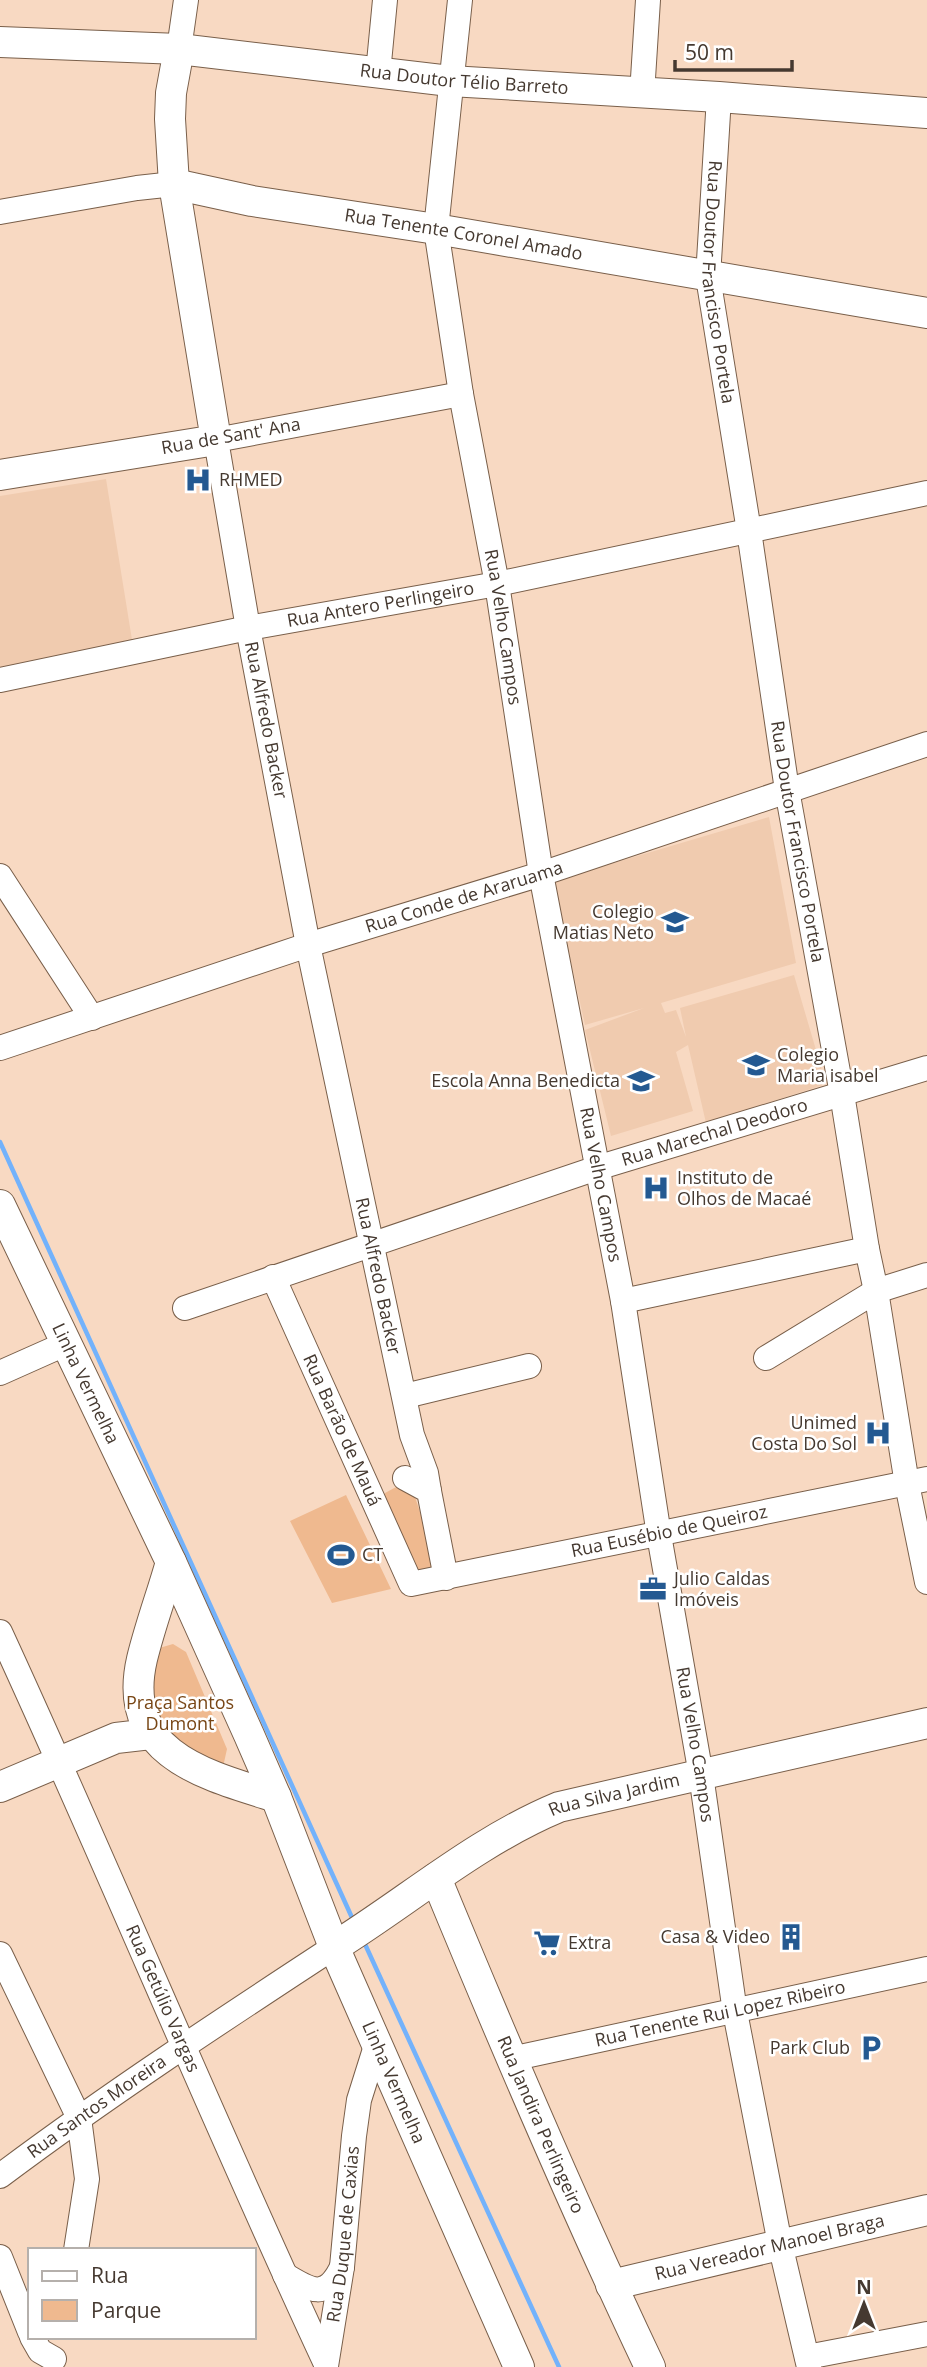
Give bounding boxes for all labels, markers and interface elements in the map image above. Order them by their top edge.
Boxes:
scale bar [675,28,792,72]
text: 50 m [685,38,734,66]
street label: Rua Doutor Télio Barreto [359,57,569,99]
street label: Rua Doutor Francisco Portela [697,160,741,405]
street label: Rua Tenente Coronel Amado [343,202,585,265]
street label: Rua de Sant' Ana [159,411,302,459]
hospital icon: RHMED [183,465,213,495]
place label: RHMED [219,467,283,491]
street label: Rua Velho Campos [480,547,528,706]
street label: Rua Antero Perlingeiro [285,575,476,632]
street label: Rua Alfredo Backer [240,639,294,801]
street label: Rua Doutor Francisco Portela [766,719,831,964]
street label: Rua Conde de Araruama [362,855,566,938]
place label: Colegio Matias Neto [553,899,654,944]
school or university icon: Colegio Matias Neto [660,907,690,937]
place label: Colegio Maria isabel [777,1042,879,1087]
school or university icon: Colegio Maria isabel [741,1050,771,1080]
school or university icon: Escola Anna Benedicta [626,1066,656,1096]
place label: Escola Anna Benedicta [431,1068,620,1092]
street label: Rua Marechal Deodoro [618,1092,810,1171]
street label: Rua Velho Campos [575,1105,628,1264]
place label: Instituto de Olhos de Macaé [677,1165,811,1210]
hospital icon: Instituto de Olhos de Macaé [641,1173,671,1203]
street label: Rua Alfredo Backer [351,1195,407,1357]
street label: Linha Vermelha [47,1319,126,1448]
street label: Rua Barão de Mauá [298,1350,387,1510]
place label: Unimed Costa Do Sol [751,1410,857,1455]
hospital icon: Unimed Costa Do Sol [863,1418,893,1448]
street label: Rua Eusébio de Queiroz [569,1499,769,1562]
sports icon: CT [326,1540,356,1570]
place label: CT [362,1542,383,1566]
place label: Julio Caldas Imóveis [672,1566,770,1611]
office icon: Julio Caldas Imóveis [638,1574,668,1604]
street label: Rua Velho Campos [671,1665,721,1824]
park label: Praça Santos Dumont [126,1690,234,1735]
street label: Rua Silva Jardim [544,1767,682,1821]
street label: Rua Getúlio Vargas [121,1921,206,2076]
building icon: Casa & Video [776,1922,806,1952]
place label: Casa & Video [660,1924,770,1948]
supermarket icon: Extra [532,1928,562,1958]
place label: Extra [568,1930,611,1954]
street label: Rua Tenente Rui Lopez Ribeiro [592,1974,847,2052]
street label: Linha Vermelha [357,2017,432,2147]
street label: Rua Jandira Perlingeiro [492,2032,591,2217]
parking icon: Park Club [856,2033,886,2063]
place label: Park Club [770,2035,850,2059]
street label: Rua Santos Moreira [22,2049,170,2163]
street label: Rua Duque de Caxias [320,2145,364,2324]
street label: Rua Vereador Manoel Braga [652,2208,887,2285]
legend [28,2248,256,2339]
text: Rua [91,2261,129,2289]
north arrow [829,2269,899,2339]
text: N [856,2274,872,2300]
text: Parque [91,2296,161,2324]

